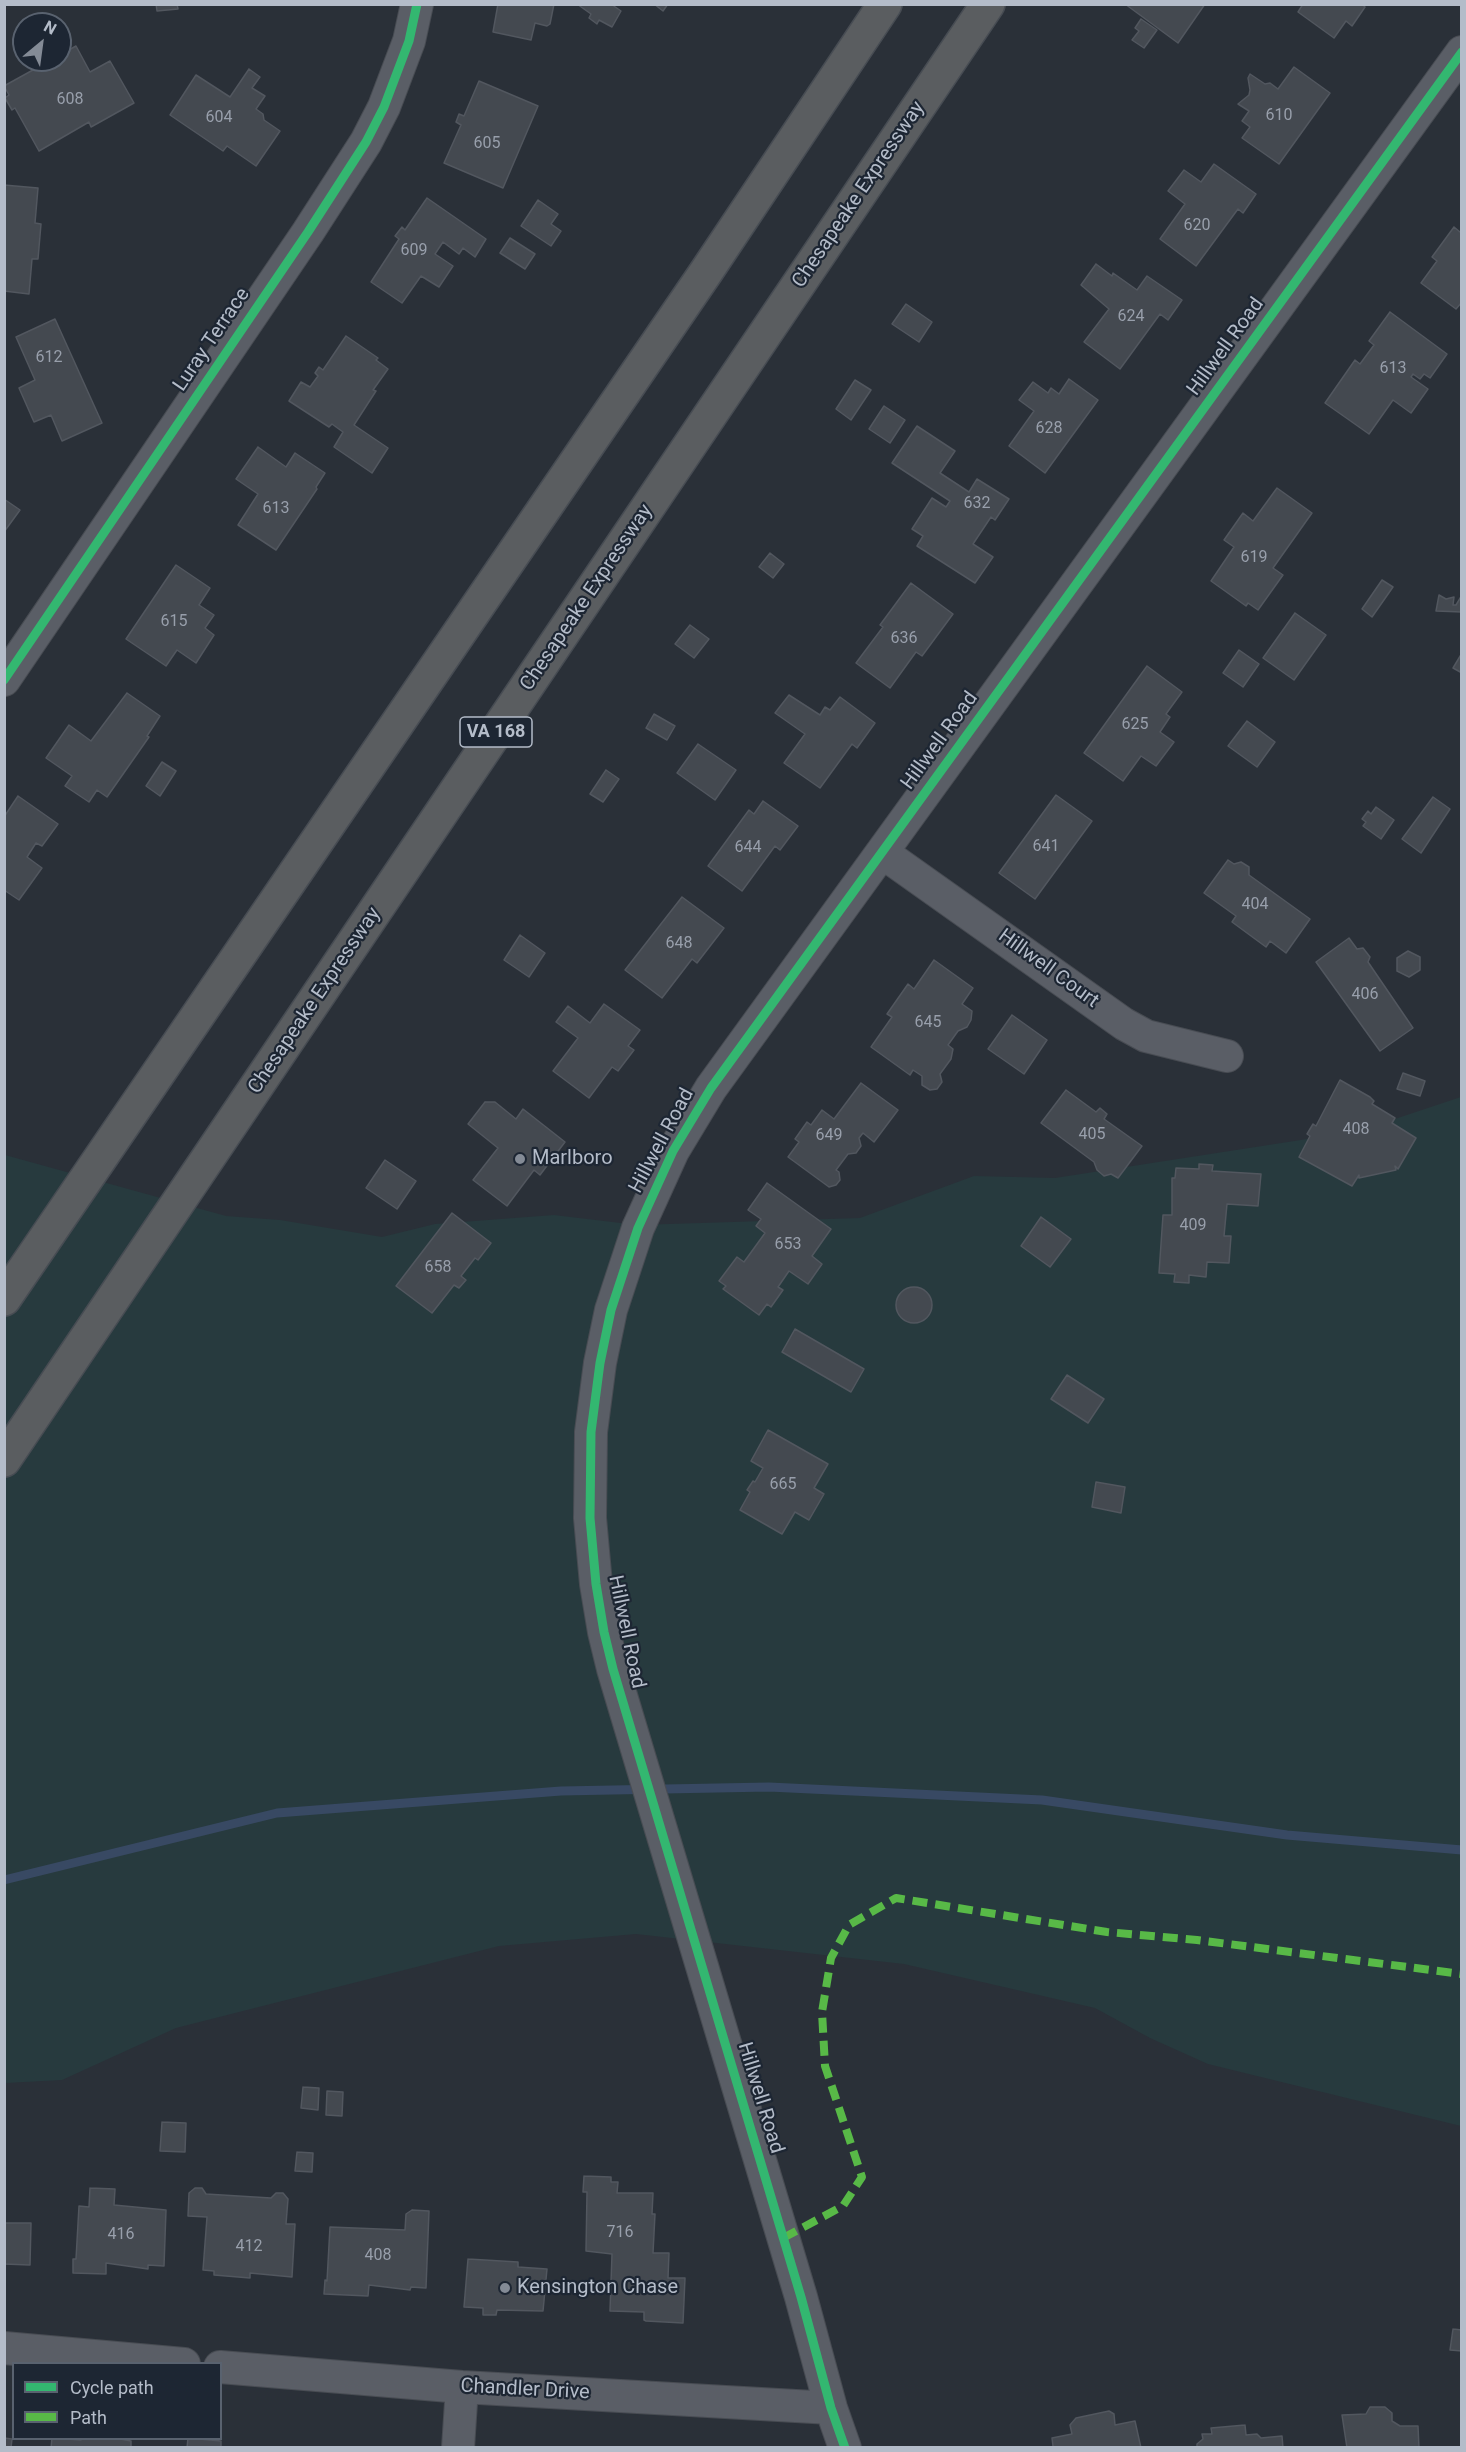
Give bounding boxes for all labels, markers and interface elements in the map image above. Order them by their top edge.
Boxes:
north arrow [12,12,72,72]
text: N [40,17,60,39]
house number: 608 [57,90,83,110]
street label: Chesapeake Expressway [788,97,930,293]
house number: 610 [1266,106,1292,126]
house number: 604 [206,108,232,128]
house number: 605 [474,134,500,154]
house number: 620 [1184,216,1210,236]
house number: 609 [401,241,427,261]
street label: Luray Terrace [169,284,255,396]
street label: Hillwell Road [1182,293,1270,401]
house number: 624 [1118,307,1144,327]
house number: 612 [36,348,62,368]
house number: 613 [1380,359,1406,379]
house number: 628 [1036,419,1062,439]
house number: 632 [964,494,990,514]
house number: 613 [263,499,289,519]
street label: Chesapeake Expressway [516,500,658,696]
house number: 619 [1241,548,1267,568]
house number: 615 [161,612,187,632]
house number: 636 [891,629,917,649]
street label: Hillwell Road [896,687,984,795]
house number: 625 [1122,715,1148,735]
road number: VA 168 [460,717,532,747]
house number: 641 [1033,837,1059,857]
house number: 644 [735,838,761,858]
house number: 404 [1242,895,1268,915]
street label: Chesapeake Expressway [244,903,386,1099]
street label: Hillwell Court [993,924,1103,1014]
house number: 648 [666,934,692,954]
house number: 406 [1352,985,1378,1005]
house number: 645 [915,1013,941,1033]
street label: Hillwell Road [624,1085,700,1197]
house number: 408 [1343,1120,1369,1140]
house number: 405 [1079,1125,1105,1145]
house number: 649 [816,1126,842,1146]
place label: Marlboro [532,1147,613,1171]
marker: Marlboro [513,1152,527,1166]
house number: 409 [1180,1216,1206,1236]
house number: 653 [775,1235,801,1255]
house number: 658 [425,1258,451,1278]
house number: 665 [770,1475,796,1495]
street label: Hillwell Road [602,1573,650,1691]
street label: Hillwell Road [732,2039,788,2157]
house number: 716 [607,2223,633,2243]
house number: 416 [108,2225,134,2245]
house number: 412 [236,2237,262,2257]
house number: 408 [365,2246,391,2266]
place label: Kensington Chase [517,2276,678,2300]
marker: Kensington Chase [498,2281,512,2295]
legend [12,2362,222,2440]
street label: Chandler Drive [460,2375,590,2405]
text: Cycle path [70,2377,154,2398]
text: Path [70,2407,107,2428]

